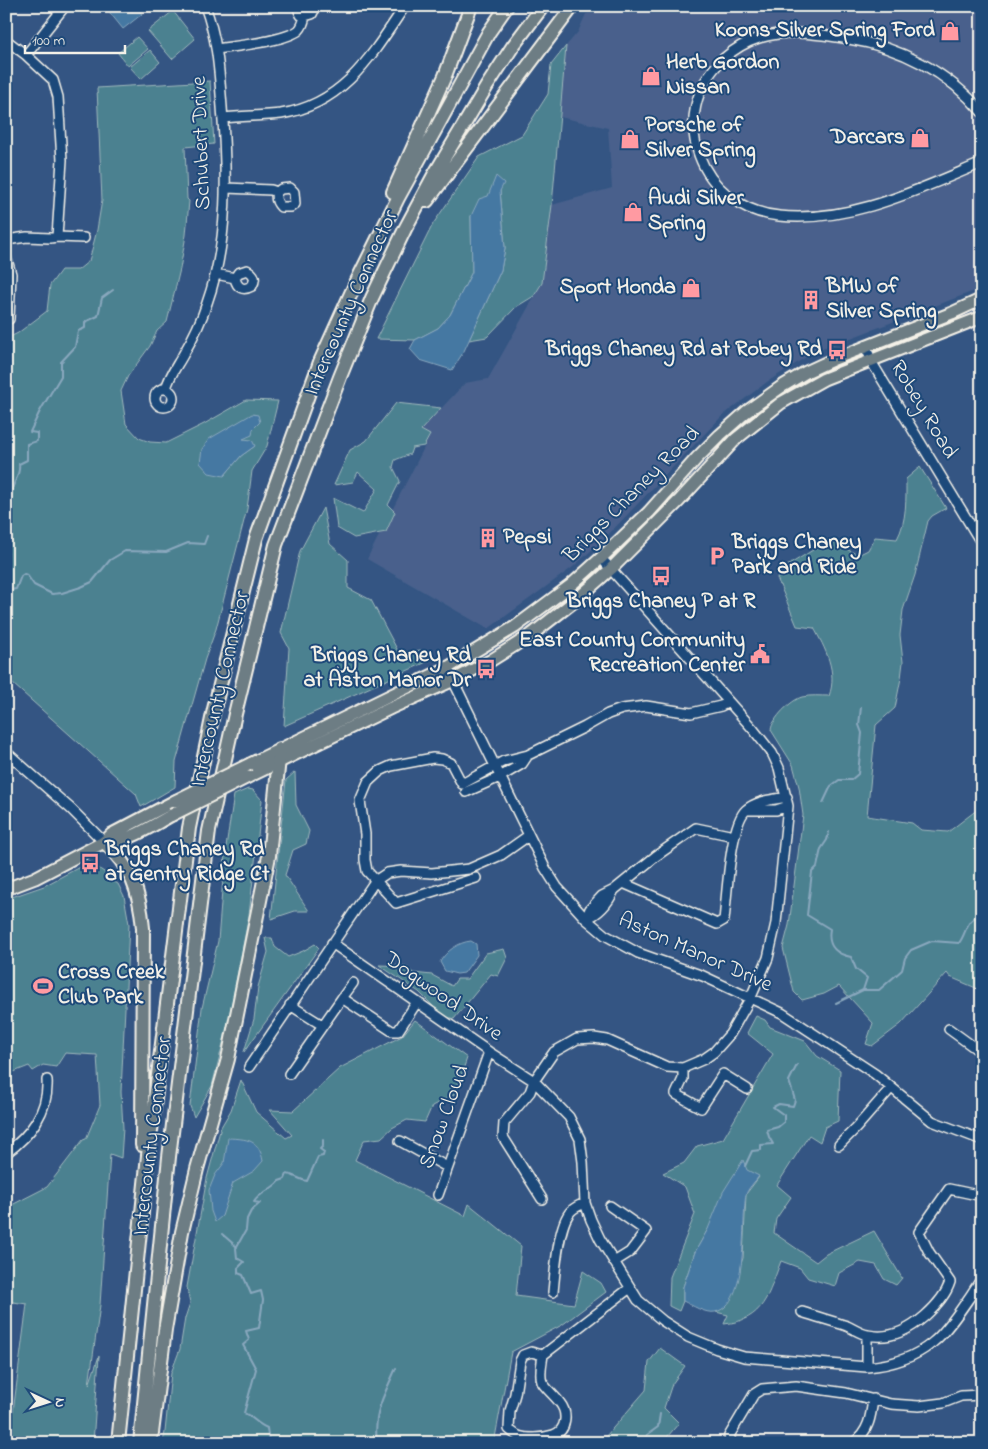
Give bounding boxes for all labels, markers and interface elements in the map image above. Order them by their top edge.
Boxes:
place label: Koons Silver Spring Ford [715,15,936,48]
shop icon: Koons Silver Spring Ford [939,20,961,42]
scale bar [25,22,125,54]
text: 100 m [32,30,65,52]
place label: Herb Gordon Nissan [666,47,779,104]
shop icon: Herb Gordon Nissan [640,65,662,87]
street label: Schubert Drive [184,75,220,211]
place label: Porsche of Silver Spring [645,110,756,168]
place label: Darcars [829,122,905,154]
shop icon: Darcars [909,127,931,149]
shop icon: Porsche of Silver Spring [619,128,641,150]
place label: Audi Silver Spring [648,183,745,241]
shop icon: Audi Silver Spring [622,201,644,223]
street label: Intercounty Connector [297,205,408,401]
place label: BMW of Silver Spring [825,271,937,329]
place label: Sport Honda [559,272,676,304]
shop icon: Sport Honda [680,277,702,299]
building icon: BMW of Silver Spring [800,289,822,311]
place label: Briggs Chaney Rd at Robey Rd [545,334,823,367]
bus stop icon: Briggs Chaney Rd at Robey Rd [826,339,848,361]
street label: Robey Road [880,355,965,466]
street label: Briggs Chaney Road [555,419,709,572]
place label: Pepsi [503,522,551,554]
building icon: Pepsi [477,527,499,549]
place label: Briggs Chaney Park and Ride [731,527,861,584]
parking icon: Briggs Chaney Park and Ride [706,545,728,567]
bus stop icon: Briggs Chaney P at R [650,565,672,587]
place label: Briggs Chaney P at R [566,586,756,619]
street label: Intercounty Connector [183,588,260,790]
place label: East County Community Recreation Center [519,625,746,682]
place label: Briggs Chaney Rd at Aston Manor Dr [303,640,472,697]
public building icon: East County Community Recreation Center [749,643,771,665]
bus stop icon: Briggs Chaney Rd at Aston Manor Dr [475,658,497,680]
place label: Briggs Chaney Rd at Gentry Ridge Ct [104,834,270,892]
bus stop icon: Briggs Chaney Rd at Gentry Ridge Ct [79,852,101,874]
street label: Aston Manor Drive [613,905,777,1001]
street label: Dogwood Drive [376,944,509,1051]
place label: Cross Creek Club Park [58,957,166,1014]
sports icon: Cross Creek Club Park [32,975,54,997]
street label: Intercounty Connector [125,1034,182,1237]
street label: Snow Cloud [411,1061,479,1173]
north arrow [22,1376,72,1426]
text: N [49,1397,70,1408]

